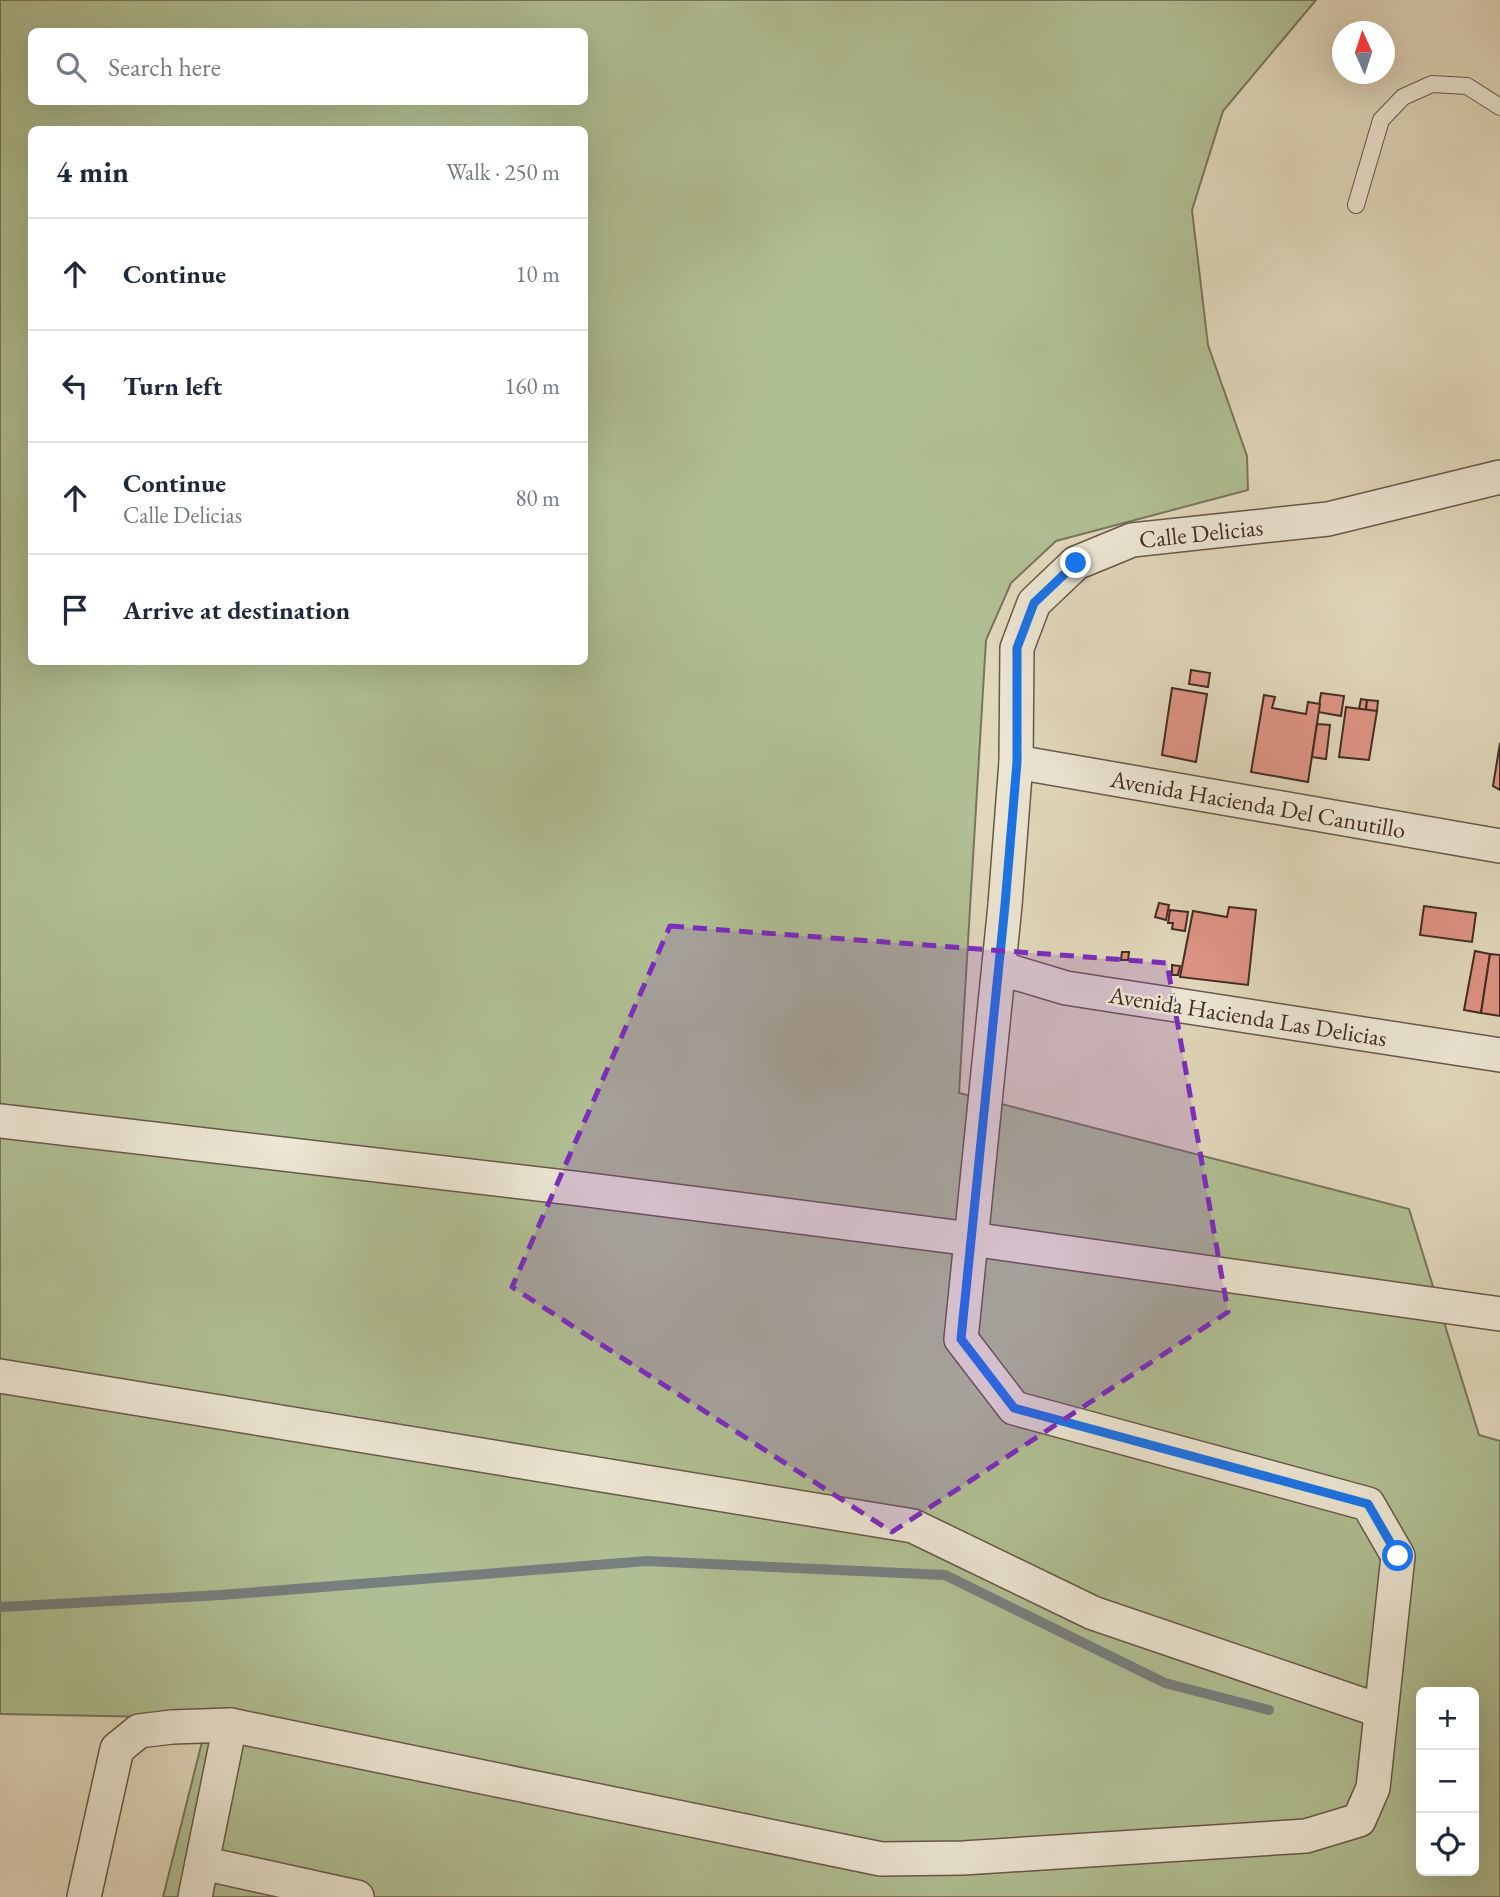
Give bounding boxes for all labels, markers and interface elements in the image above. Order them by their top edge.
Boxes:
north arrow [1332,21,1395,84]
search box [28,28,588,105]
icon: search [52,48,90,86]
text: Search here [108,50,221,84]
text: 4 min [56,152,129,191]
text: Walk · 250 m [446,157,560,187]
icon: ahead [56,255,94,293]
text: Continue [123,257,226,291]
text: 10 m [515,259,560,289]
icon: left [56,367,94,405]
text: Turn left [123,369,222,403]
text: 160 m [504,371,560,401]
text: Continue [123,466,226,500]
icon: ahead [56,479,94,517]
text: 80 m [515,483,560,513]
text: Calle Delicias [123,500,242,530]
street label: Calle Delicias [1138,511,1264,555]
route end [1060,547,1091,578]
icon: arrive [56,591,94,629]
text: Arrive at destination [123,593,350,627]
street label: Avenida Hacienda Del Canutillo [1107,763,1408,845]
street label: Avenida Hacienda Las Delicias [1106,979,1389,1053]
route start [1382,1540,1413,1571]
map controls [1416,1687,1479,1876]
button: + [1416,1687,1479,1750]
button: − [1416,1750,1479,1813]
button: locate [1416,1813,1479,1876]

